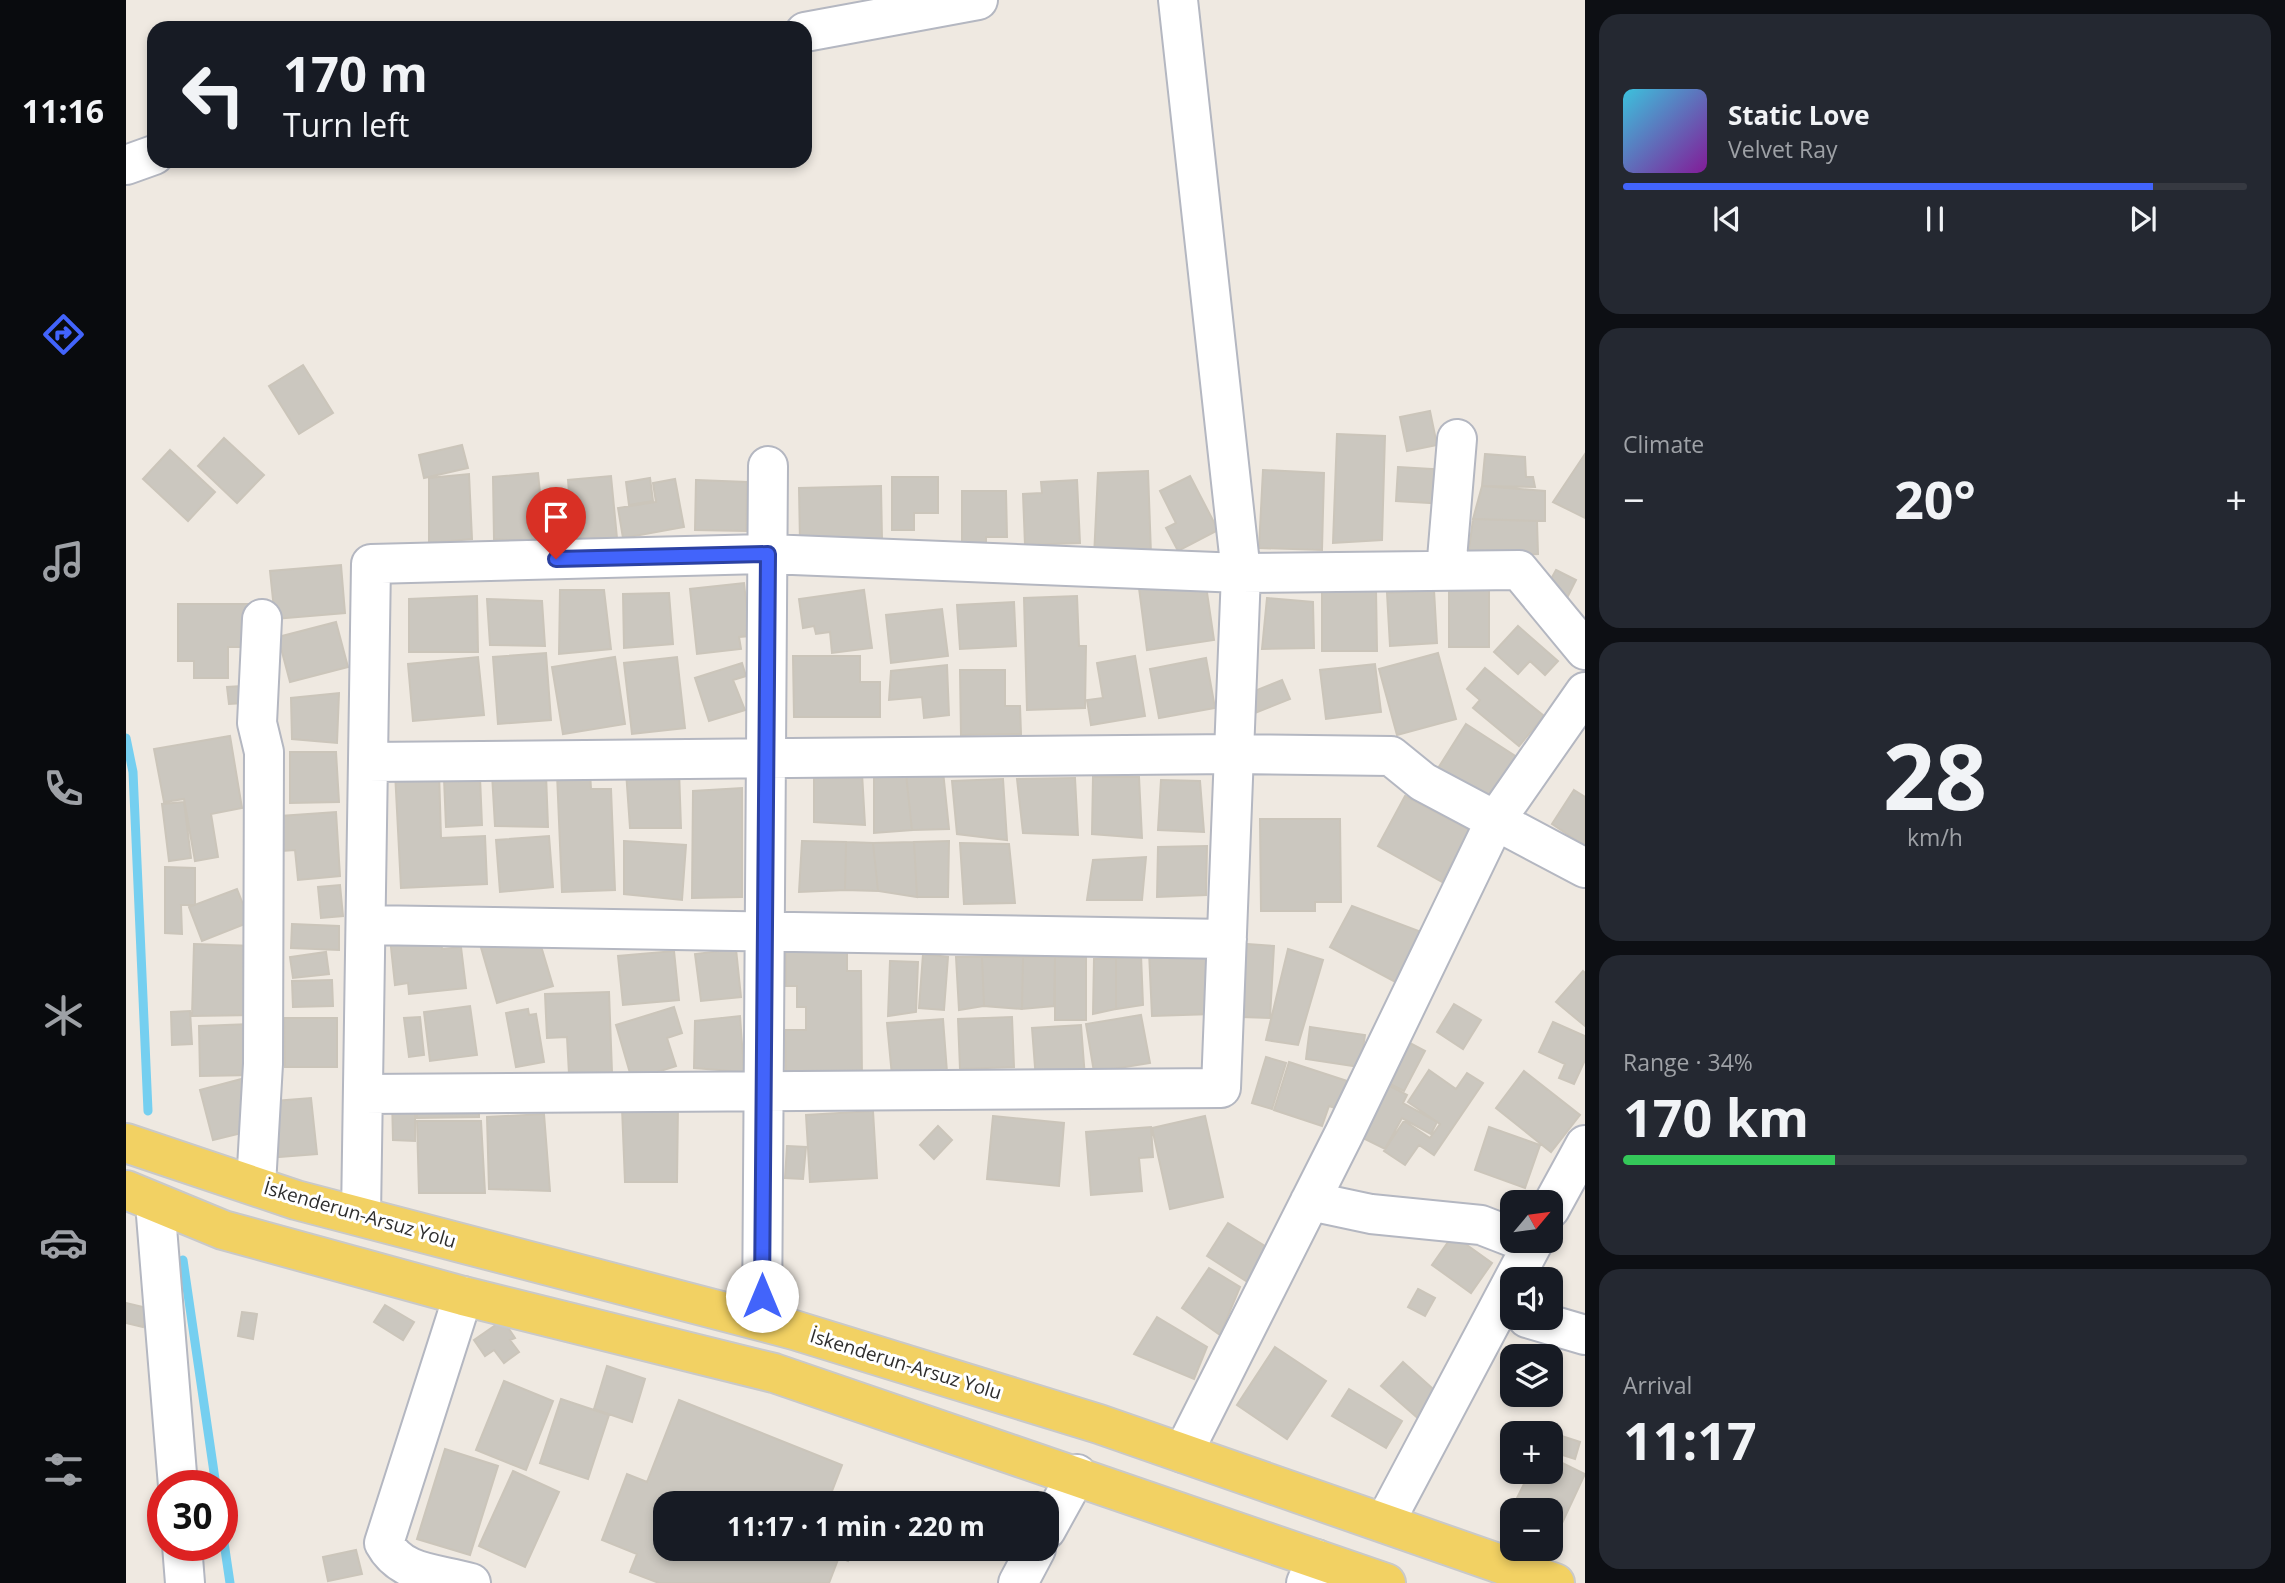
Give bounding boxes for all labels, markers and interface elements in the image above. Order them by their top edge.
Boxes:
text: 170 m [283,40,428,106]
icon: left [168,49,259,140]
text: 11:16 [22,89,104,132]
text: Static Love [1728,97,1870,133]
text: Turn left [283,103,409,146]
text: Velvet Ray [1728,133,1838,165]
icon: previous [1708,200,1746,238]
icon: pause [1916,200,1954,238]
icon: next [2124,200,2162,238]
icon: directions [39,310,88,359]
text: Climate [1623,428,1704,460]
text: 20° [1894,463,1976,534]
text: − [1623,473,1645,525]
text: + [2225,473,2247,525]
pin [526,487,586,559]
icon: arrive [537,498,575,536]
icon: music [39,537,88,586]
text: 28 [1883,713,1987,837]
icon: phone [39,764,88,813]
text: km/h [1907,821,1963,853]
icon: climate [39,991,88,1040]
text: Range · 34% [1623,1046,1753,1078]
text: 170 km [1623,1081,1809,1152]
street label: İskenderun-Arsuz Yolu [261,1174,459,1254]
north arrow [1500,1190,1563,1253]
map controls [1500,1190,1563,1561]
icon: car [39,1218,88,1267]
position arrow [725,1259,799,1333]
button: sound [1500,1267,1563,1330]
street label: İskenderun-Arsuz Yolu [807,1322,1005,1406]
button: layers [1500,1344,1563,1407]
text: Arrival [1623,1369,1692,1401]
text: 11:17 [1623,1404,1757,1475]
button: + [1500,1421,1563,1484]
icon: filters [39,1445,88,1494]
speed limit sign: 30 [147,1470,238,1561]
button: − [1500,1498,1563,1561]
text: 11:17 · 1 min · 220 m [727,1508,985,1544]

